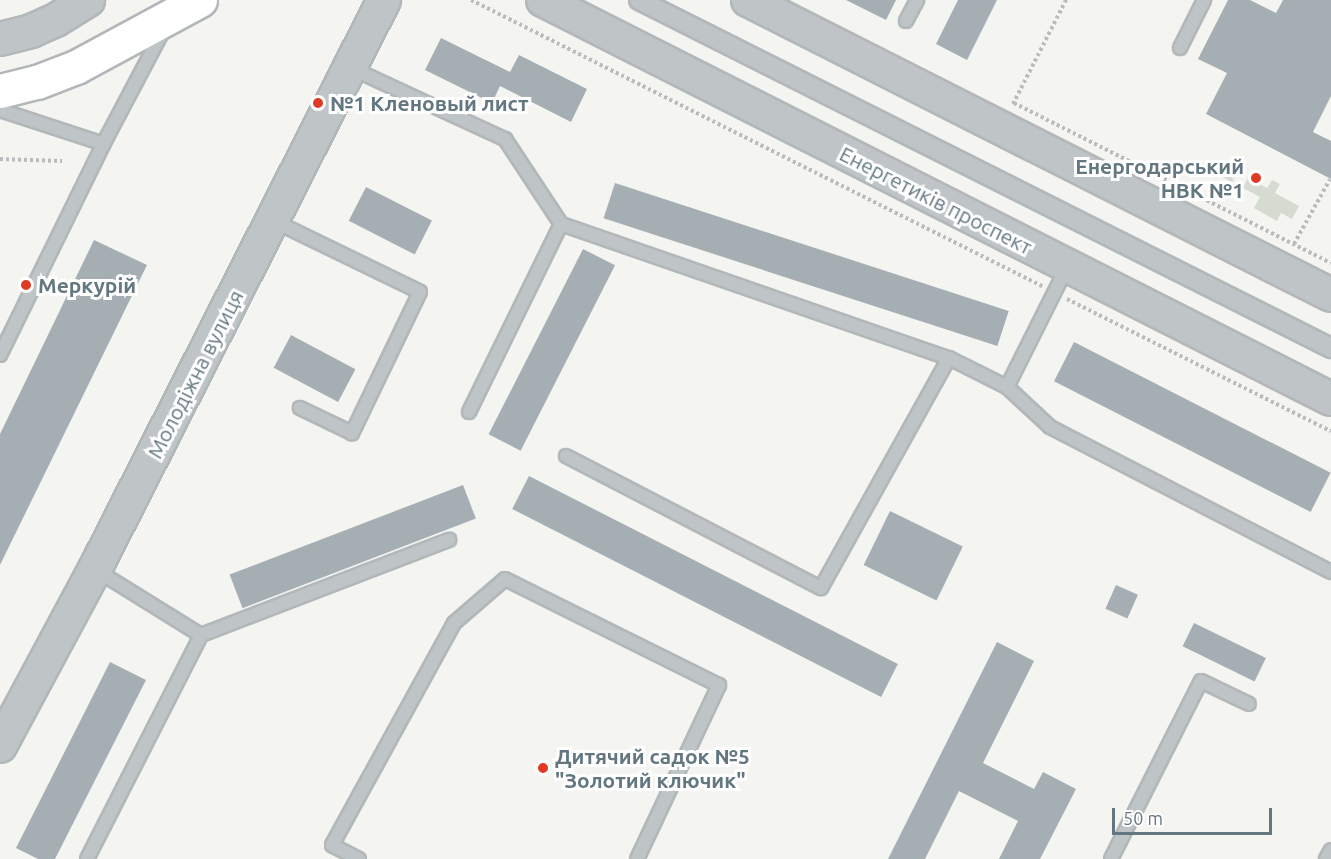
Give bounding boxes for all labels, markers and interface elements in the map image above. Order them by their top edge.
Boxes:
place label: №1 Кленовый лист [330,90,529,116]
marker: №1 Кленовый лист [311,96,325,110]
street label: Енергетиків проспект [836,141,1036,259]
place label: Енергодарський НВК №1 [1075,153,1244,203]
marker: Енергодарський НВК №1 [1249,171,1263,185]
place label: Меркурій [38,272,136,298]
marker: Меркурій [19,278,33,292]
street label: Молодіжна вулиця [142,286,248,462]
place label: Дитячий садок №5 "Золотий ключик" [555,743,750,793]
marker: Дитячий садок №5 "Золотий ключик" [536,761,550,775]
scale bar [1115,796,1276,834]
text: 50 m [1123,808,1163,828]

